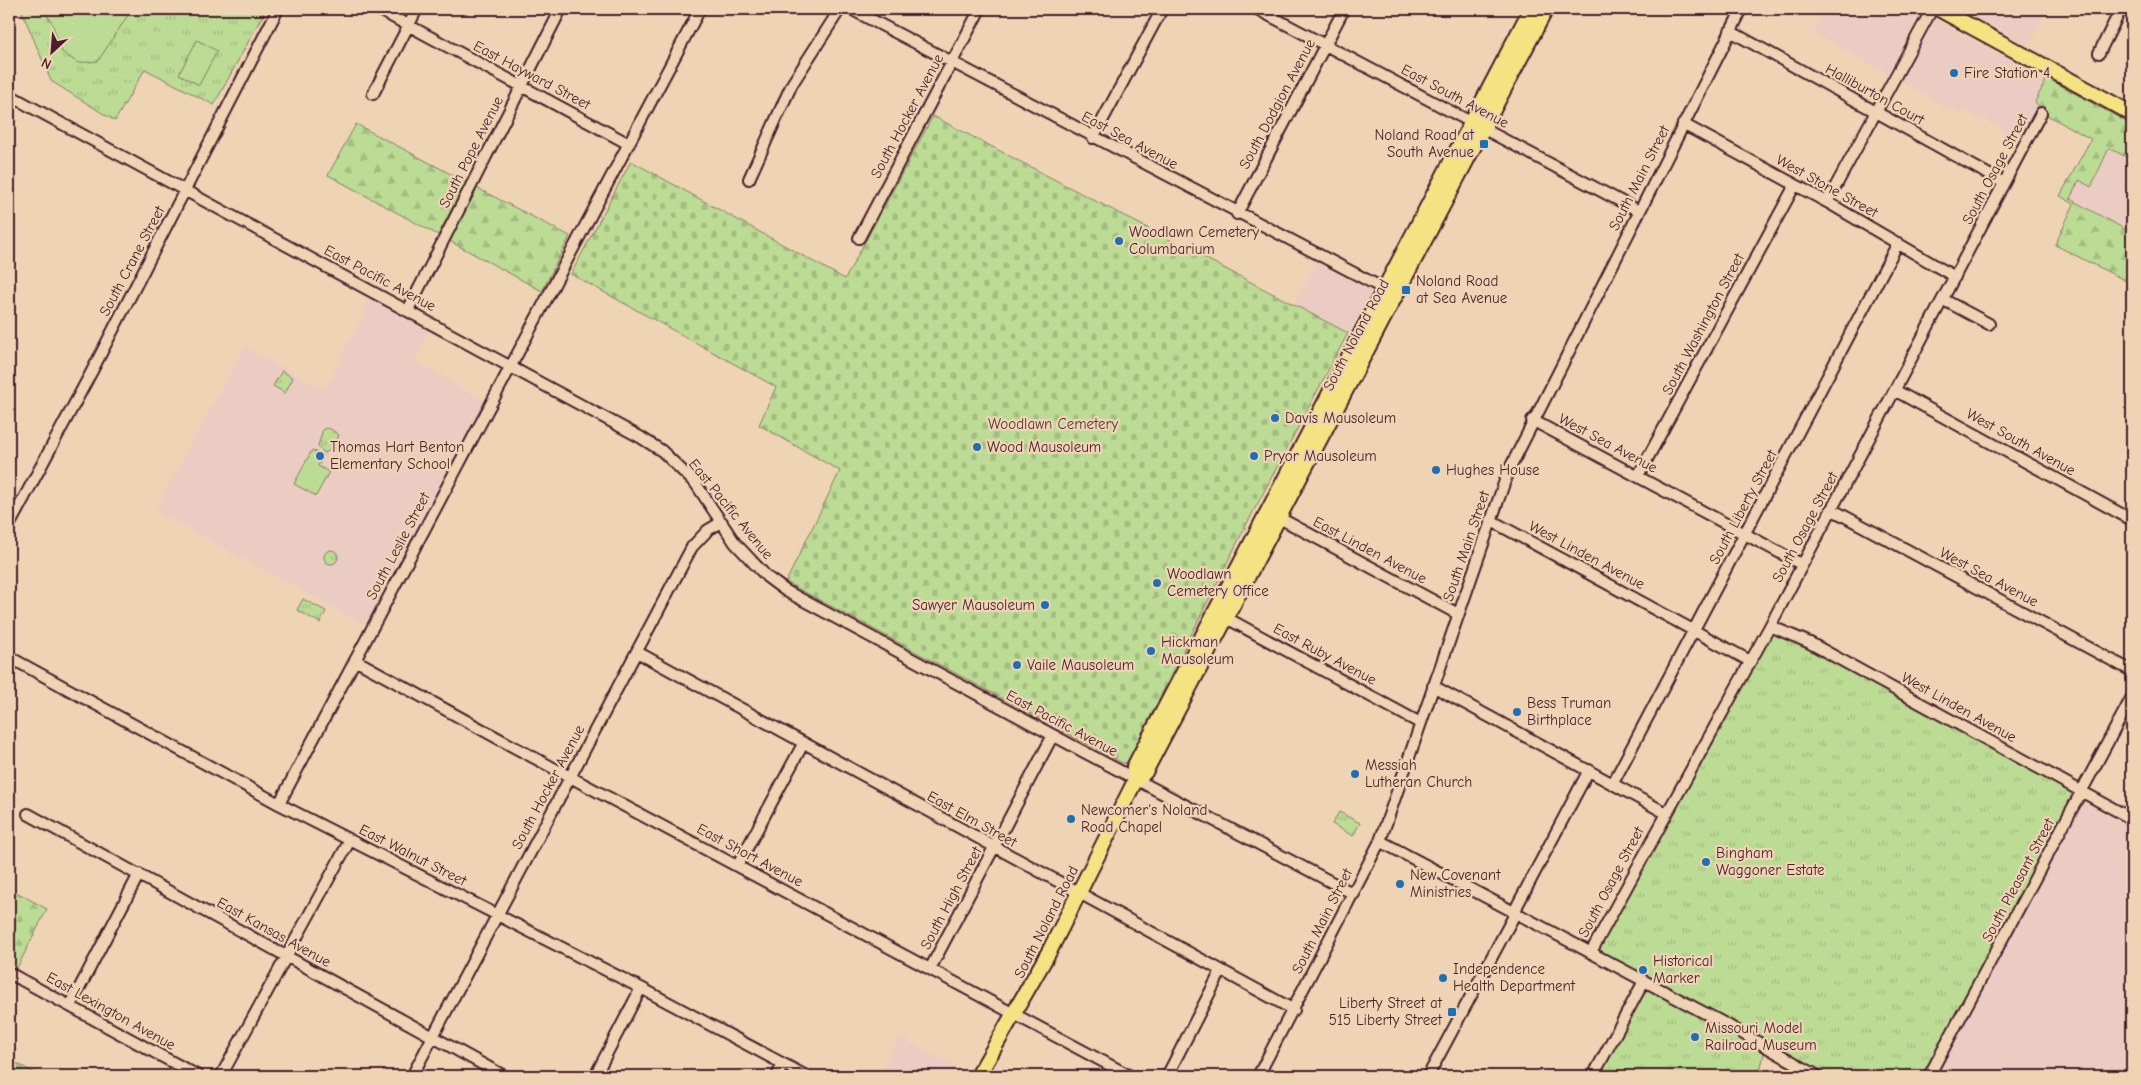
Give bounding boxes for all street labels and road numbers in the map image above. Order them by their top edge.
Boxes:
street label: South Dodgion Avenue [1235,35,1319,172]
street label: East Hayward Street [470,37,594,114]
street label: South Hocker Avenue [867,50,948,181]
street label: Halliburton Court [1822,59,1928,129]
street label: East South Avenue [1398,60,1512,132]
street label: South Pope Avenue [435,93,507,211]
street label: East Sea Avenue [1079,107,1182,173]
street label: South Osage Street [1958,110,2032,227]
street label: South Main Street [1605,122,1674,234]
street label: West Stone Street [1773,151,1882,222]
street label: South Crane Street [95,202,169,319]
street label: East Pacific Avenue [321,241,439,315]
street label: South Washington Street [1658,250,1748,398]
street label: South Noland Road [1319,276,1393,394]
street label: West South Avenue [1963,405,2079,480]
street label: West Sea Avenue [1556,409,1661,477]
street label: South Liberty Street [1705,446,1781,567]
street label: East Pacific Avenue [685,455,777,563]
street label: South Osage Street [1768,468,1842,585]
street label: South Main Street [1439,488,1494,604]
street label: South Leslie Street [362,489,434,603]
street label: East Linden Avenue [1310,512,1430,588]
street label: West Linden Avenue [1526,517,1648,593]
street label: West Sea Avenue [1937,543,2042,611]
street label: East Ruby Avenue [1270,619,1380,689]
street label: West Linden Avenue [1898,668,2020,746]
street label: East Pacific Avenue [1003,686,1121,760]
street label: South Hocker Avenue [508,721,589,852]
street label: East Elm Street [924,787,1021,851]
street label: South Pleasant Street [1978,815,2058,945]
street label: East Short Avenue [694,819,807,891]
street label: East Walnut Street [356,820,470,890]
street label: South Osage Street [1574,823,1648,940]
street label: South High Street [916,843,986,953]
street label: South Noland Road [1010,863,1082,981]
street label: South Main Street [1288,865,1357,977]
street label: East Kansas Avenue [214,893,335,971]
street label: East Lexington Avenue [43,968,179,1054]

